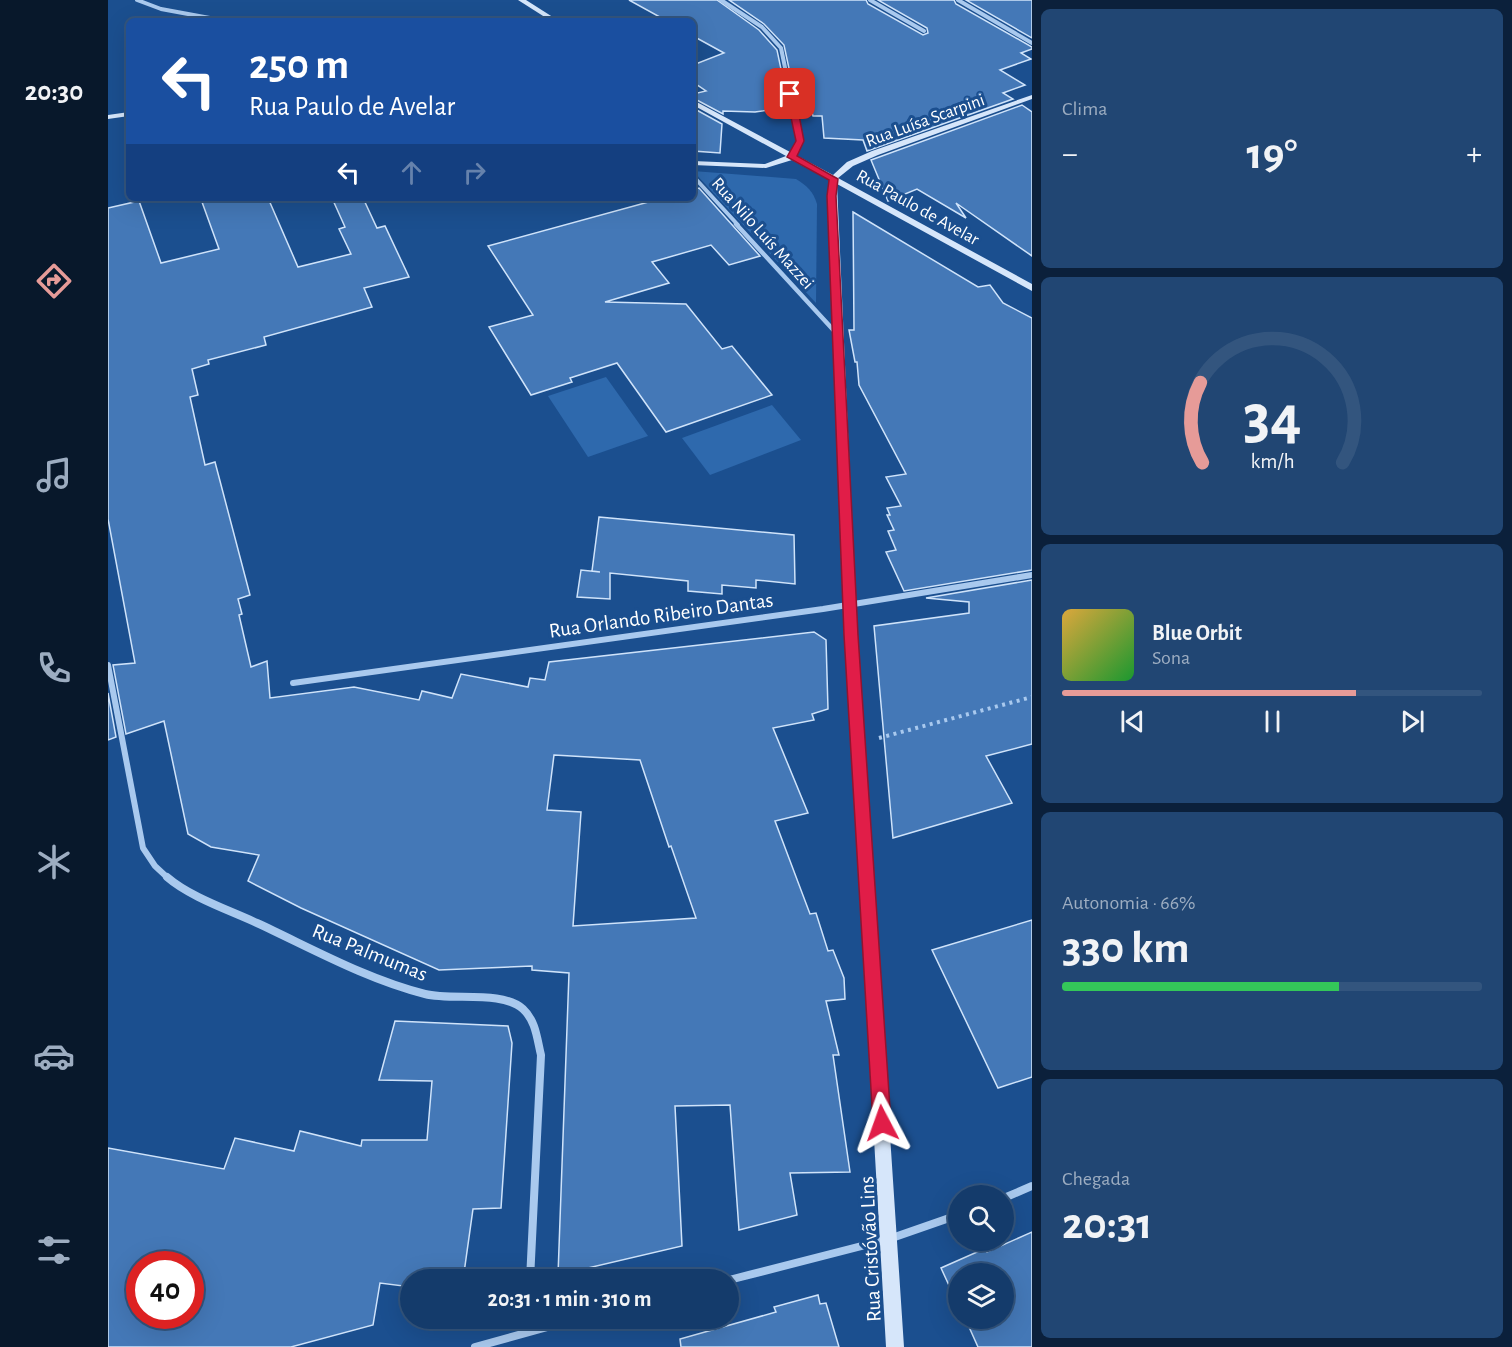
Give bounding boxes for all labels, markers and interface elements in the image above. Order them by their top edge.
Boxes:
icon: left [150,42,228,120]
text: 250 m [249,44,349,86]
pin [764,68,815,119]
icon: arrive [773,77,806,110]
text: 20:30 [25,78,83,105]
street label: Rua Luísa Scarpini [864,91,987,151]
text: Rua Paulo de Avelar [249,93,455,120]
text: Clima [1062,99,1107,119]
text: 19° [1246,132,1298,177]
text: − [1062,138,1078,171]
text: + [1466,138,1482,171]
icon: left [332,156,365,189]
icon: ahead [395,156,428,189]
icon: right [458,156,491,189]
street label: Rua Paulo de Avelar [853,167,982,249]
street label: Rua Nilo Luís Mazzei [708,174,817,293]
icon: directions [33,260,75,302]
text: 34 [1243,387,1301,449]
text: km/h [1250,451,1294,472]
icon: music [33,454,75,496]
street label: Rua Orlando Ribeiro Dantas [548,589,775,642]
text: Blue Orbit [1152,622,1242,644]
icon: phone [33,647,75,689]
text: Sona [1152,648,1190,668]
icon: previous [1116,705,1149,738]
icon: pause [1256,705,1289,738]
icon: next [1396,705,1429,738]
icon: climate [33,841,75,883]
text: Autonomia · 66% [1062,893,1196,913]
street label: Rua Palmumas [309,920,430,985]
text: 330 km [1062,926,1190,971]
icon: car [33,1035,75,1077]
position arrow [850,1091,914,1155]
text: Chegada [1062,1169,1130,1189]
street label: Rua Cristóvão Lins [856,1175,885,1322]
map controls [948,1185,1014,1329]
button: search [948,1185,1014,1251]
text: 20:31 [1062,1202,1153,1247]
icon: filters [33,1229,75,1271]
speed limit sign: 40 [126,1251,204,1329]
button: layers [948,1263,1014,1329]
text: 20:31 · 1 min · 310 m [488,1288,651,1310]

